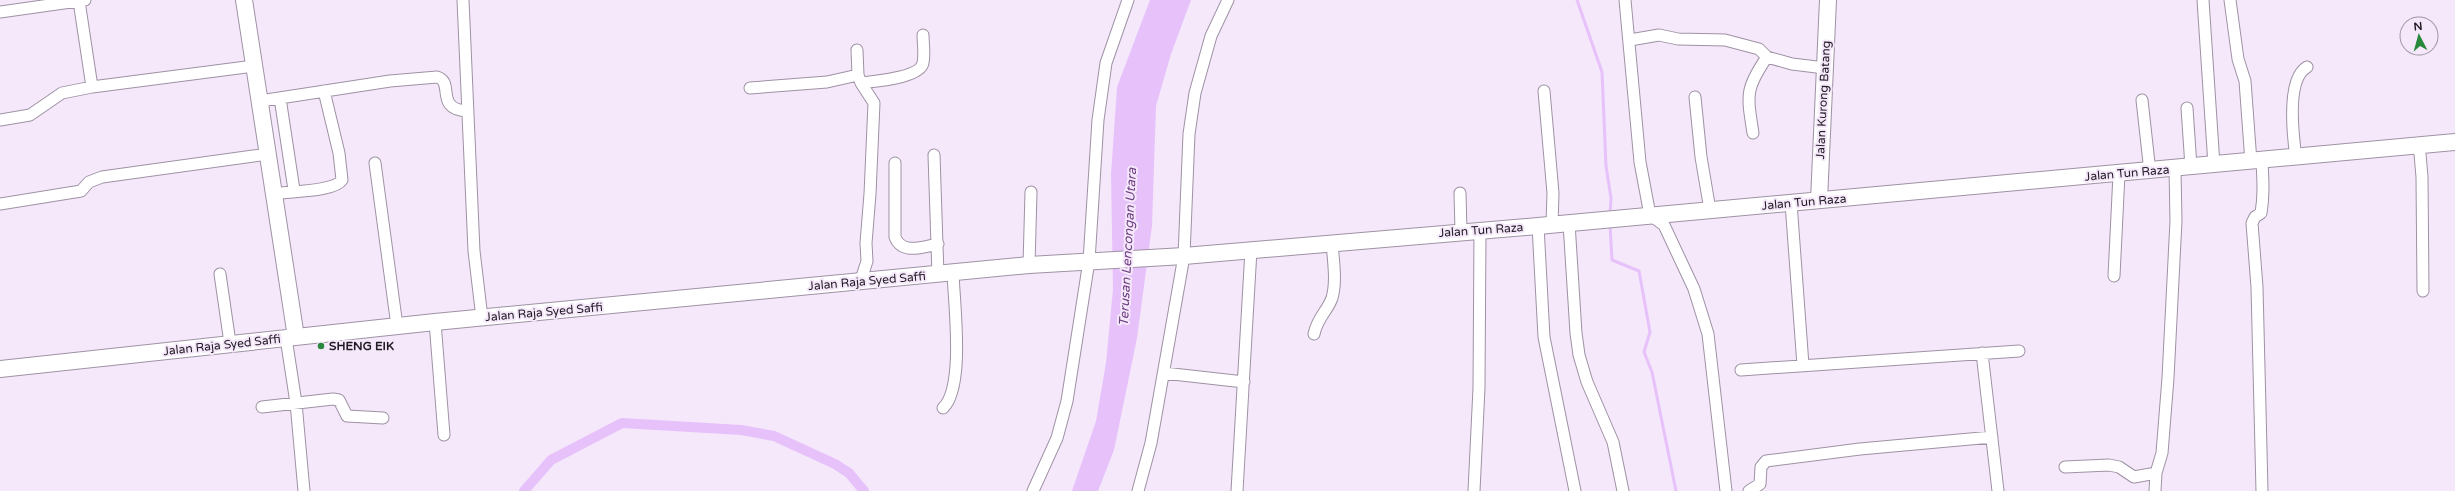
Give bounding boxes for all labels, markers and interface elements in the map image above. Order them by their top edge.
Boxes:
north arrow [2399,16,2439,56]
text: N [2413,20,2423,33]
street label: Jalan Kurong Batang [1813,40,1833,160]
street label: Jalan Tun Raza [2084,162,2170,184]
water label: Terusan Lencongan Utara [1116,167,1140,327]
street label: Jalan Tun Raza [1761,191,1847,213]
street label: Jalan Tun Raza [1438,220,1524,240]
street label: Jalan Raja Syed Saffi [808,269,926,293]
street label: Jalan Raja Syed Saffi [485,300,603,324]
street label: Jalan Raja Syed Saffi [163,332,281,358]
place label: SHENG EIK [329,339,394,353]
marker: SHENG EIK [316,341,326,351]

